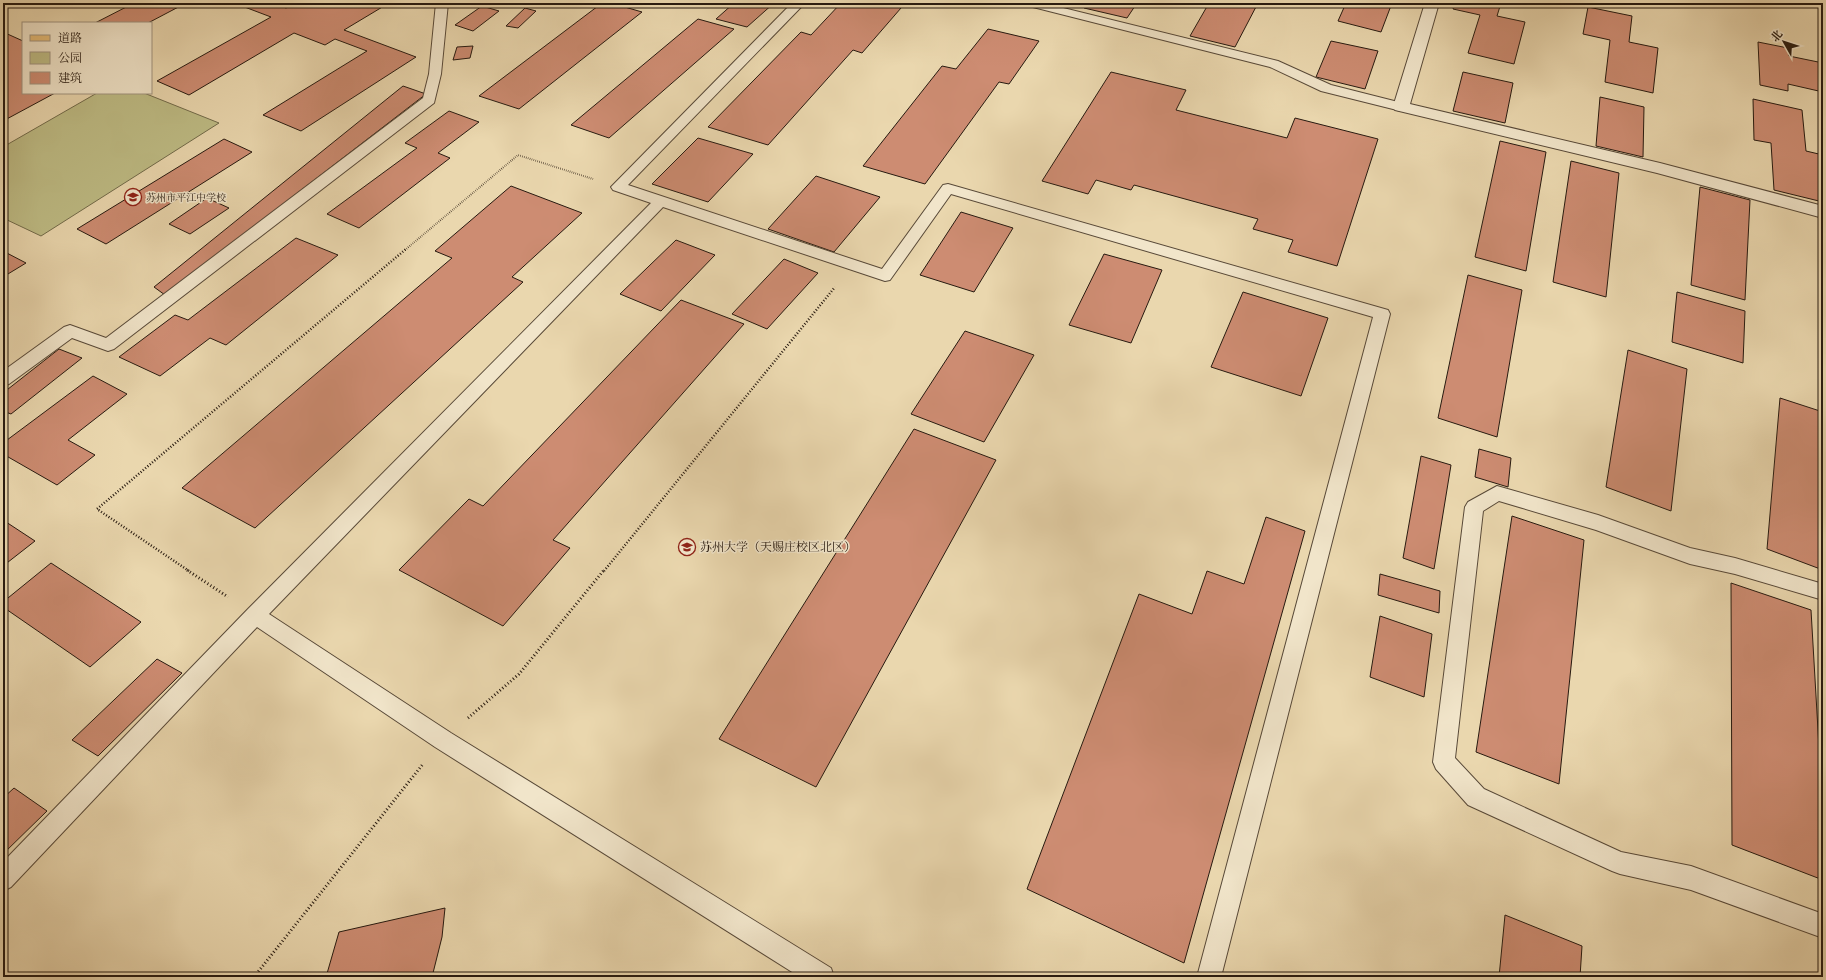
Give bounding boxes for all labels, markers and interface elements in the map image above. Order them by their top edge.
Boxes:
legend [22,22,152,94]
north arrow [1764,22,1804,62]
text: 北 [1767,27,1785,44]
text: 道路 [58,30,82,45]
text: 公园 [58,50,82,65]
text: 建筑 [58,70,82,85]
school or university icon: 苏州市平江中学校 [123,187,143,207]
place label: 苏州市平江中学校 [146,191,226,204]
school or university icon: 苏州大学（天赐庄校区北区） [677,537,697,557]
place label: 苏州大学（天赐庄校区北区） [700,539,856,554]

